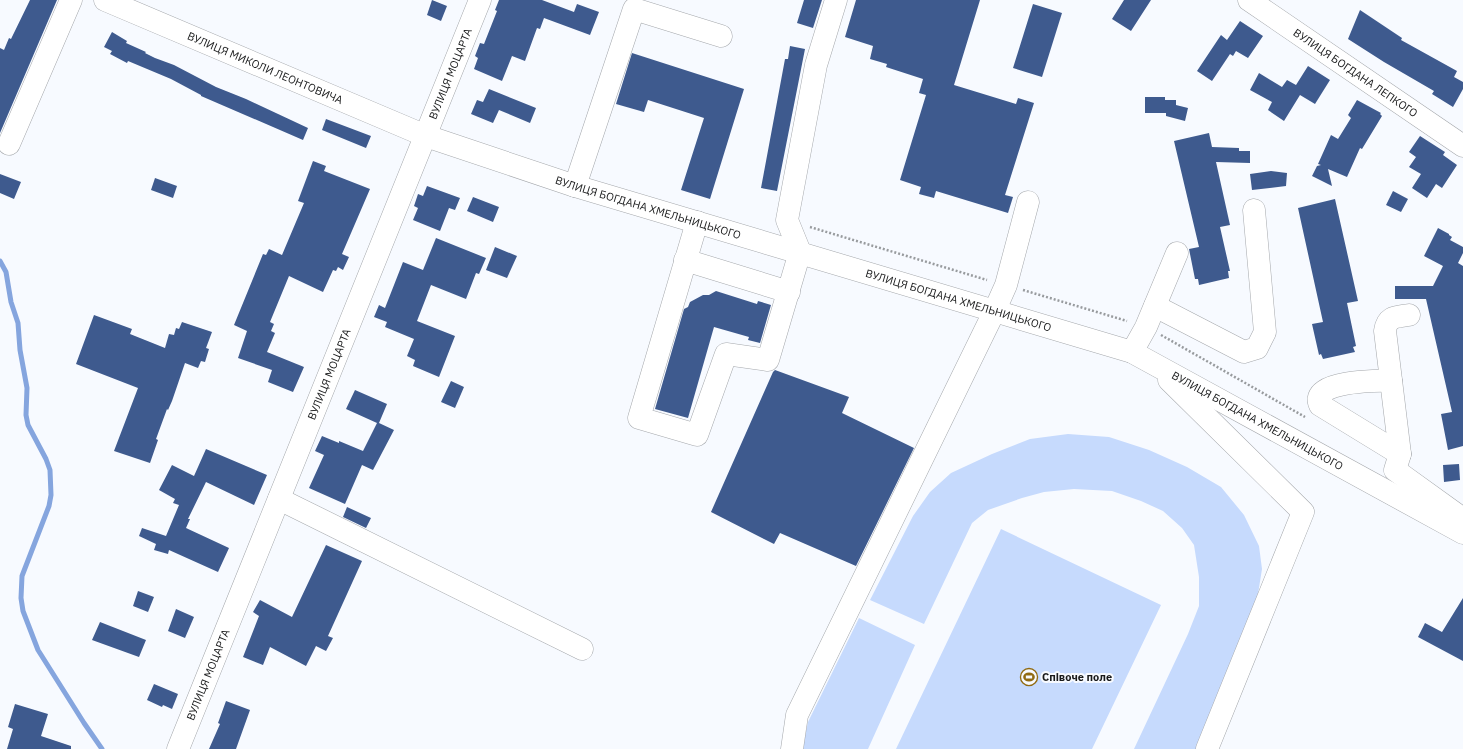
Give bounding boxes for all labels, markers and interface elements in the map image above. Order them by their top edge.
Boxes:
street label: ВУЛИЦЯ БОГДАНА ЛЕПКОГО [1291,25,1421,120]
street label: ВУЛИЦЯ МОЦАРТА [426,26,475,121]
street label: ВУЛИЦЯ МИКОЛИ ЛЕОНТОВИЧА [185,29,345,107]
street label: ВУЛИЦЯ БОГДАНА ХМЕЛЬНИЦЬКОГО [553,173,743,242]
street label: ВУЛИЦЯ БОГДАНА ХМЕЛЬНИЦЬКОГО [864,266,1053,335]
street label: ВУЛИЦЯ МОЦАРТА [304,327,354,422]
street label: ВУЛИЦЯ БОГДАНА ХМЕЛЬНИЦЬКОГО [1169,368,1346,473]
street label: ВУЛИЦЯ МОЦАРТА [183,627,233,722]
sports icon: Співоче поле [1019,667,1039,687]
place label: Співоче поле [1042,670,1112,684]

